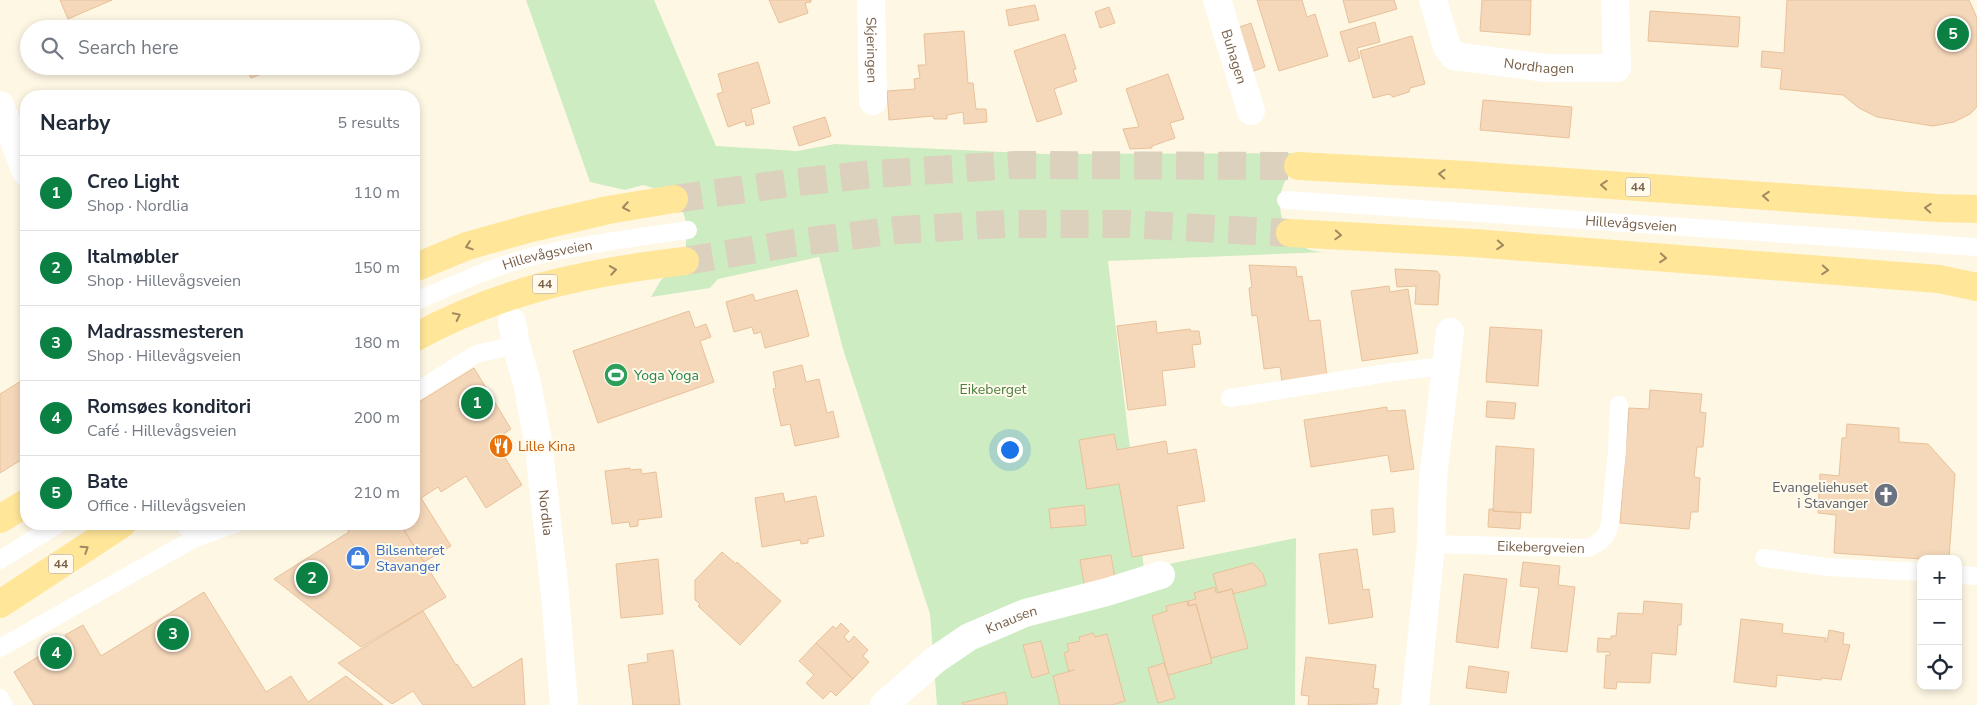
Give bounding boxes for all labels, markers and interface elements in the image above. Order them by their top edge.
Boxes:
pin: 5 [1937,15,1969,53]
street label: Skjeringen [862,17,882,83]
search box [20,20,420,75]
street label: Buhagen [1217,27,1252,86]
icon: search [38,34,66,62]
text: Search here [78,35,179,61]
street label: Nordhagen [1503,53,1574,78]
text: Nearby [40,109,110,137]
text: 5 results [338,112,400,134]
one-way arrow [1438,168,1446,179]
text: Creo Light [87,169,179,195]
road number: 44 [1626,178,1650,196]
one-way arrow [1600,180,1608,191]
text: 1 [51,182,61,204]
text: 110 m [353,182,400,204]
one-way arrow [1762,191,1770,202]
text: Shop · Nordlia [87,195,189,217]
one-way arrow [622,202,631,212]
one-way arrow [1924,202,1932,213]
street label: Hillevågsveien [1585,211,1678,236]
one-way arrow [1335,230,1343,241]
street label: Hillevågsveien [500,235,594,274]
one-way arrow [465,240,473,250]
one-way arrow [1497,240,1505,251]
text: Italmøbler [87,244,179,270]
one-way arrow [1659,252,1667,263]
text: 2 [51,257,61,279]
text: 150 m [353,257,400,279]
one-way arrow [609,265,617,276]
one-way arrow [1821,265,1829,276]
text: Shop · Hillevågsveien [87,270,241,292]
road number: 44 [532,274,558,294]
one-way arrow [452,312,461,322]
text: Madrassmesteren [87,319,244,345]
text: 3 [51,332,61,354]
text: 180 m [353,332,400,354]
text: Shop · Hillevågsveien [87,345,241,367]
sports icon: Yoga Yoga [603,362,629,388]
place label: Yoga Yoga [633,366,699,385]
park label: Eikeberget [960,380,1026,399]
pin: 1 [461,384,493,422]
text: Romsøes konditori [87,394,251,420]
text: 4 [51,407,61,429]
text: 200 m [353,407,400,429]
text: Café · Hillevågsveien [87,420,237,442]
restaurant icon: Lille Kina [488,433,514,459]
place label: Lille Kina [518,437,575,456]
your location [997,437,1023,463]
text: Bate [87,469,128,495]
place label: Evangeliehuset i Stavanger [1772,478,1868,513]
text: 5 [51,482,61,504]
text: 210 m [353,482,400,504]
church icon: Evangeliehuset i Stavanger [1873,482,1899,508]
street label: Nordlia [534,489,558,537]
text: Office · Hillevågsveien [87,495,246,517]
street label: Eikebergveien [1497,536,1585,557]
place label: Bilsenteret Stavanger [376,541,445,576]
one-way arrow [79,545,88,555]
shop icon: Bilsenteret Stavanger [345,545,371,571]
road number: 44 [48,554,74,574]
map controls [1917,555,1962,690]
button: + [1917,555,1962,600]
pin: 2 [296,559,328,597]
button: − [1917,600,1962,645]
street label: Knausen [983,601,1039,638]
pin: 3 [157,615,189,653]
pin: 4 [40,634,72,672]
button: locate [1917,645,1962,690]

